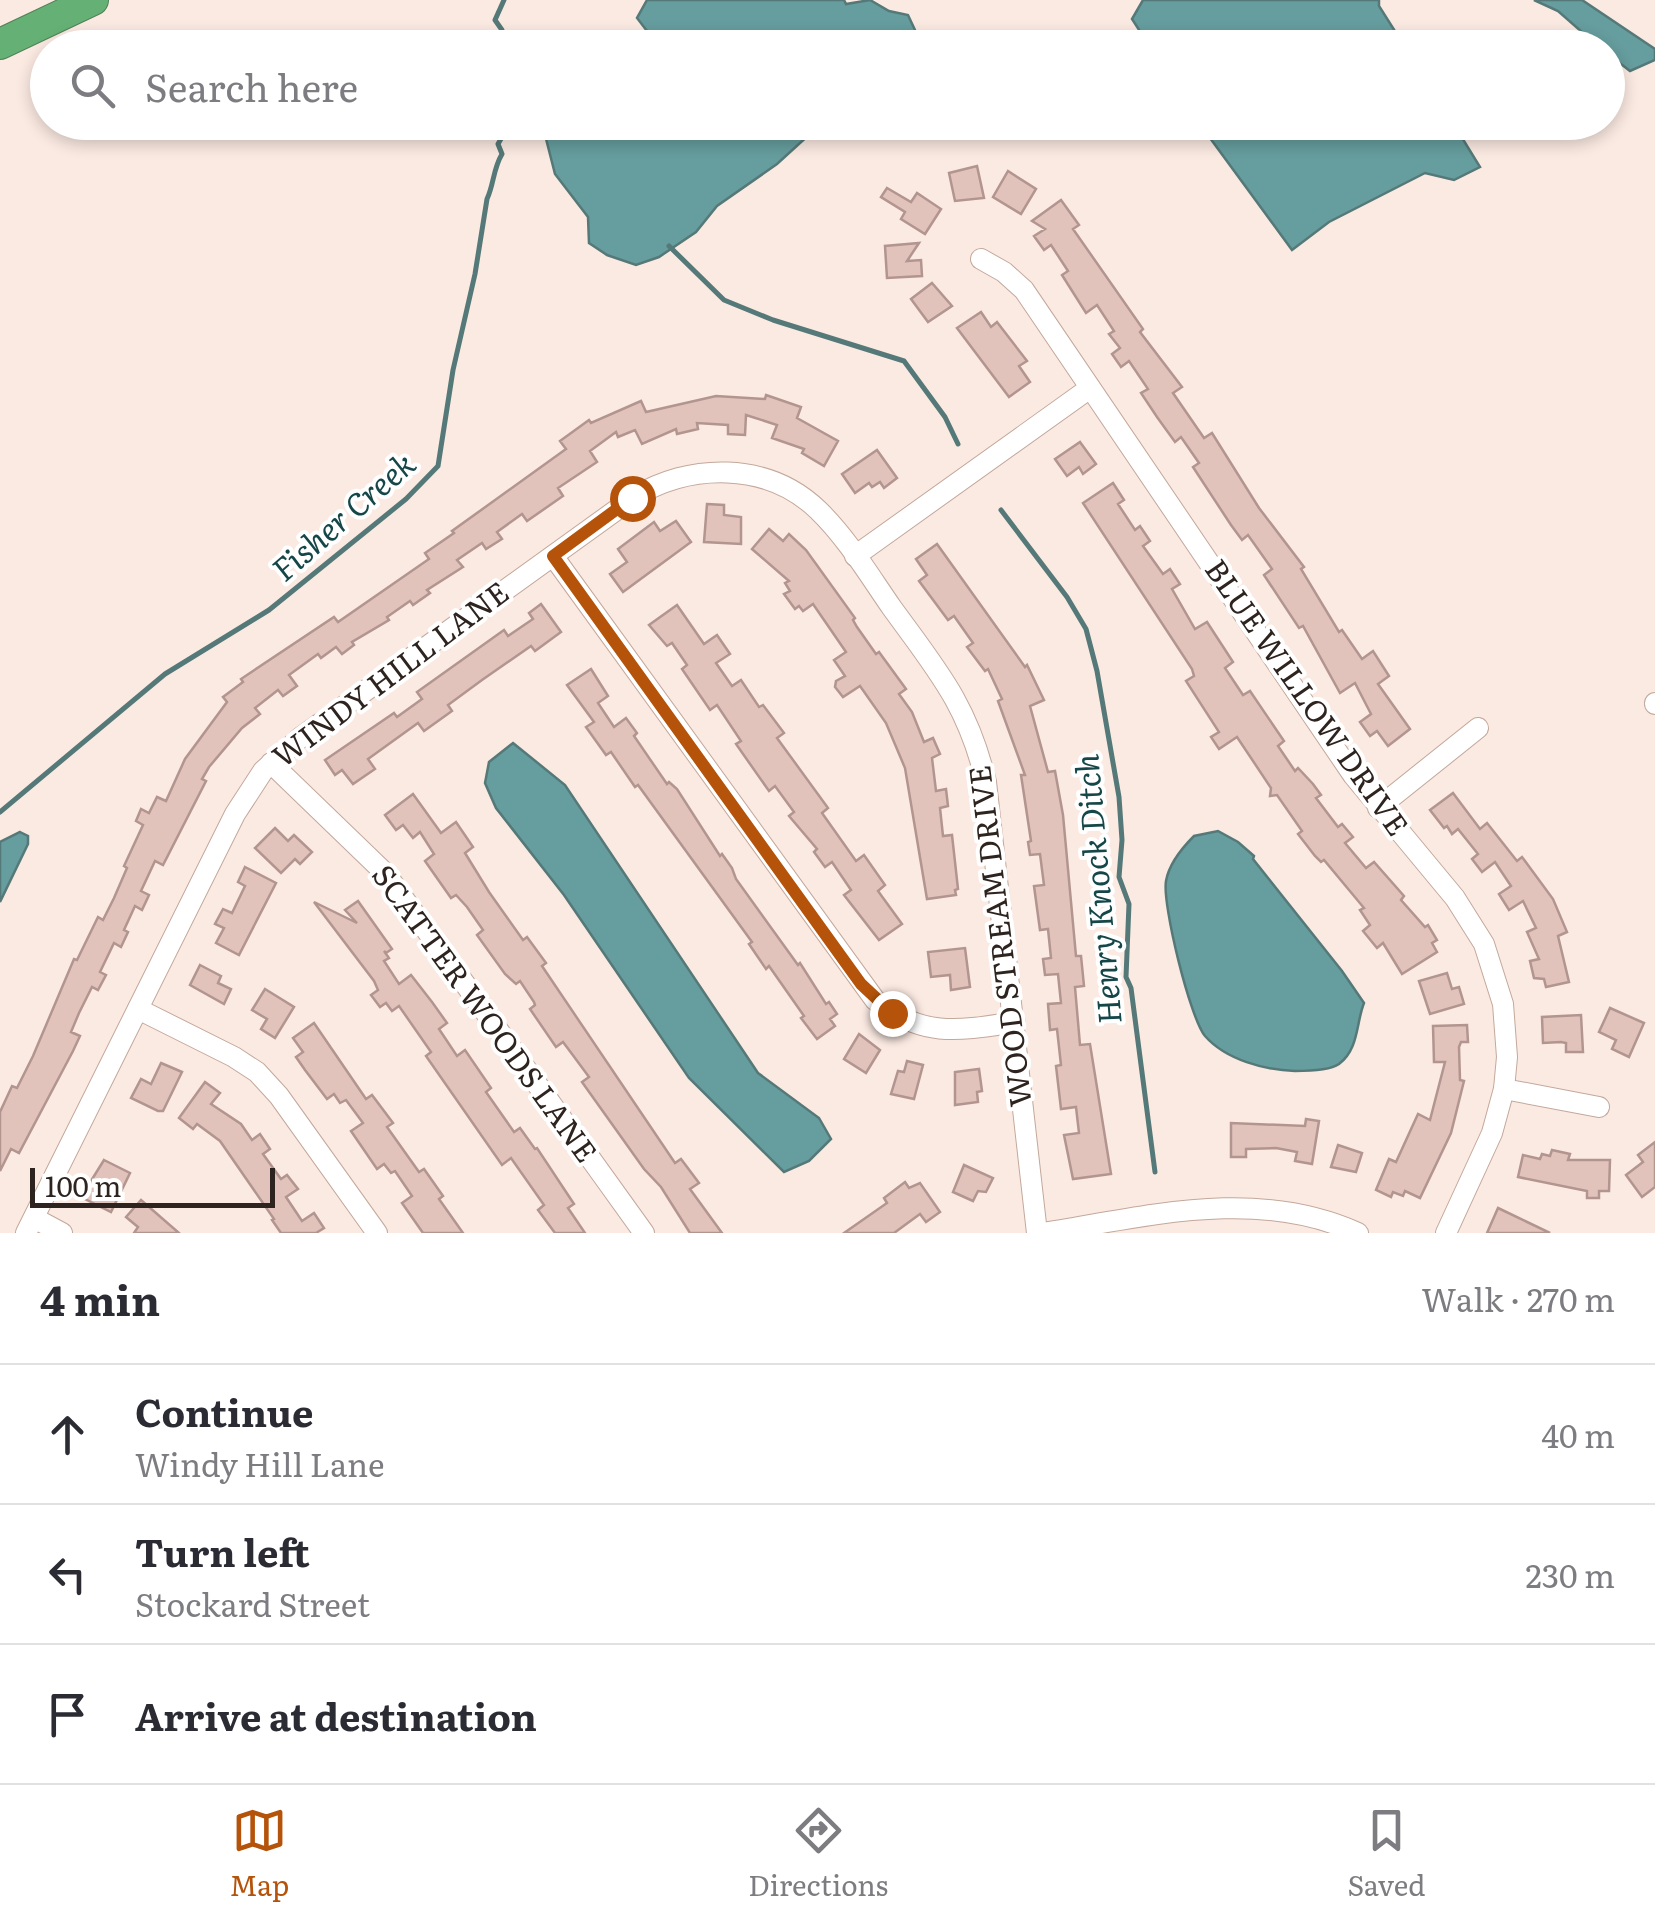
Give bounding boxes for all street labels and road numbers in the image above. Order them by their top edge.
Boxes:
street label: BLUE WILLOW DRIVE [1196,549,1421,844]
street label: WINDY HILL LANE [262,569,517,776]
street label: WOOD STREAM DRIVE [955,763,1041,1109]
street label: SCATTER WOODS LANE [363,854,610,1170]

